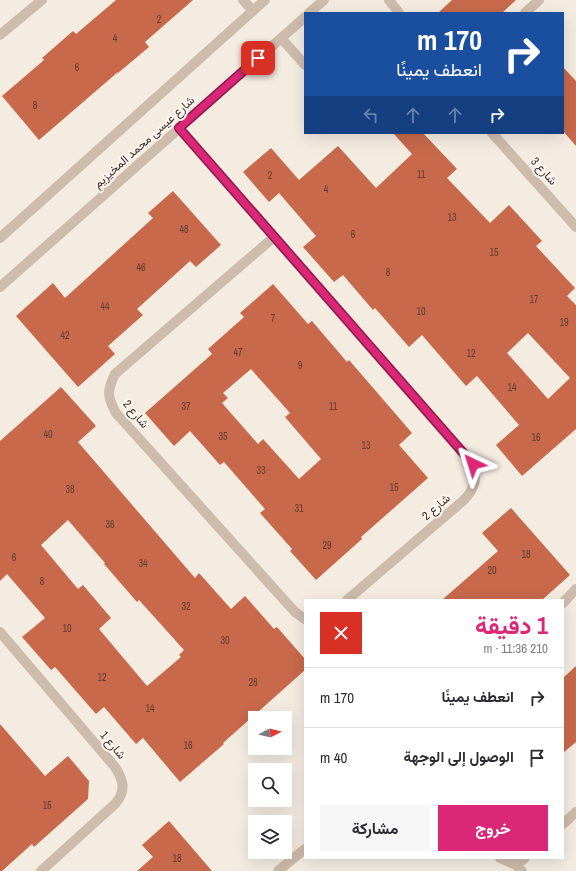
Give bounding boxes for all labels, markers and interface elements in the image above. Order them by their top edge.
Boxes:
house number: 2 [157,13,162,26]
text: 170 m [417,21,482,59]
icon: right [496,28,548,80]
house number: 4 [113,32,118,45]
pin [241,41,275,75]
icon: arrive [247,47,269,69]
text: انعطف يمينًا [396,57,482,82]
house number: 6 [75,61,80,74]
street label: شارع عيسى محمد المخيزيم [90,92,199,192]
house number: 8 [33,99,38,112]
icon: left [360,104,382,126]
icon: ahead [402,104,424,126]
icon: ahead [444,104,466,126]
icon: right [486,104,508,126]
street label: شارع 3 [526,154,561,189]
house number: 11 [417,168,426,181]
house number: 2 [268,169,273,182]
house number: 4 [324,183,329,196]
house number: 13 [447,211,457,224]
house number: 48 [179,223,189,236]
house number: 6 [351,228,356,241]
house number: 15 [489,246,499,259]
house number: 46 [136,261,146,274]
house number: 8 [386,266,391,279]
house number: 17 [529,293,539,306]
house number: 44 [100,300,110,313]
house number: 10 [416,305,426,318]
house number: 7 [271,312,276,325]
house number: 19 [559,316,569,329]
house number: 42 [60,329,70,342]
house number: 47 [233,346,243,359]
house number: 12 [466,347,476,360]
house number: 9 [298,359,303,372]
house number: 14 [507,381,517,394]
street label: شارع 2 [119,396,153,432]
house number: 37 [181,400,191,413]
house number: 11 [329,400,338,413]
house number: 40 [43,428,53,441]
house number: 35 [218,430,228,443]
house number: 16 [531,431,541,444]
house number: 13 [361,439,371,452]
position arrow [452,443,494,485]
house number: 33 [256,464,266,477]
house number: 15 [389,481,399,494]
house number: 38 [65,483,75,496]
street label: شارع 2 [419,490,454,524]
house number: 31 [294,502,304,515]
house number: 36 [105,518,115,531]
house number: 29 [322,539,332,552]
house number: 18 [521,548,531,561]
house number: 6 [12,551,17,564]
house number: 34 [138,557,148,570]
house number: 20 [487,564,497,577]
house number: 8 [40,575,45,588]
house number: 32 [181,600,191,613]
text: 1 دقيقة [475,609,548,641]
button: close [320,612,362,654]
house number: 10 [62,622,72,635]
house number: 30 [220,634,230,647]
text: 210 m · 11:36 [484,640,548,657]
house number: 12 [97,671,107,684]
house number: 28 [248,676,258,689]
text: انعطف يمينًا [441,686,514,707]
text: 170 m [320,687,354,708]
icon: right [526,687,548,709]
house number: 14 [145,702,155,715]
north arrow [248,711,292,755]
map controls [248,711,292,859]
street label: شارع 1 [96,727,130,763]
house number: 16 [183,739,193,752]
text: الوصول إلى الوجهة [403,746,514,767]
text: 40 m [320,747,347,768]
icon: arrive [526,747,548,769]
button: search [248,763,292,807]
house number: 15 [42,799,52,812]
button: مشاركة [320,805,430,851]
button: خروج [438,805,548,851]
button: layers [248,815,292,859]
house number: 18 [172,852,182,865]

